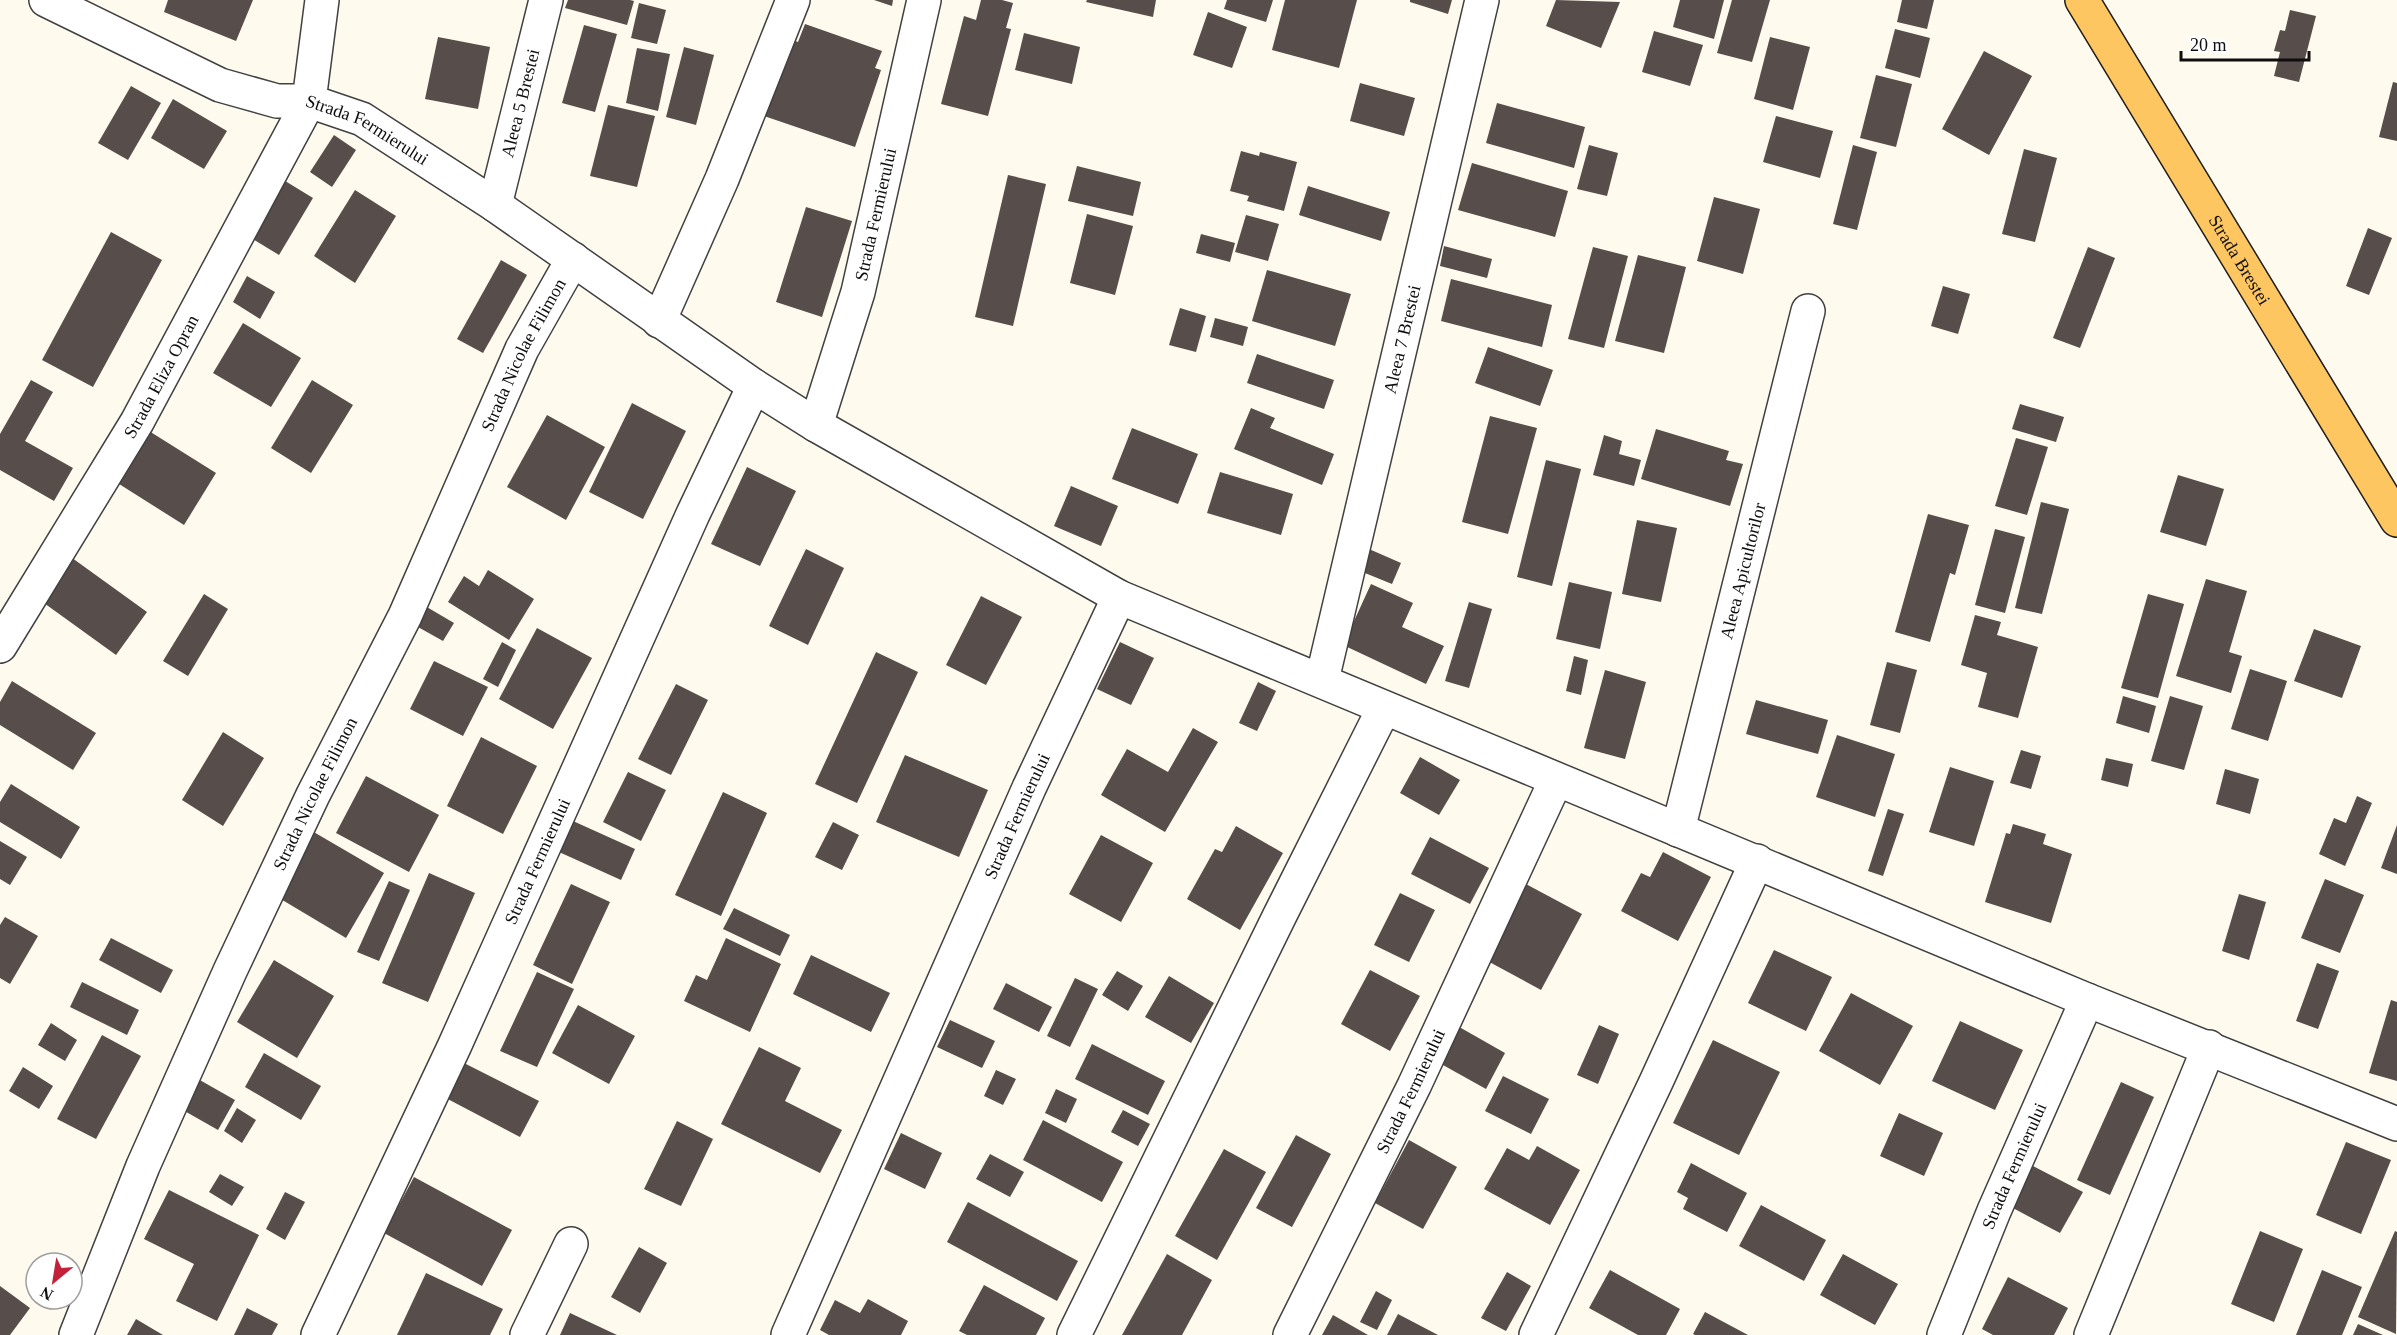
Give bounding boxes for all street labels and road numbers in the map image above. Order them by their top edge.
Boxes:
street label: Aleea 5 Brestei [497,47,543,159]
street label: Strada Fermierului [303,91,432,169]
street label: Strada Fermierului [851,146,900,283]
street label: Strada Brestei [2205,211,2274,309]
street label: Strada Nicolae Filimon [477,275,570,434]
street label: Aleea 7 Brestei [1380,283,1425,396]
street label: Strada Eliza Opran [120,312,202,442]
street label: Aleea Apicultorilor [1716,501,1770,641]
street label: Strada Nicolae Filimon [269,714,361,873]
street label: Strada Fermierului [980,750,1054,882]
street label: Strada Fermierului [500,795,574,927]
street label: Strada Fermierului [1372,1026,1449,1157]
street label: Strada Fermierului [1978,1100,2050,1232]

